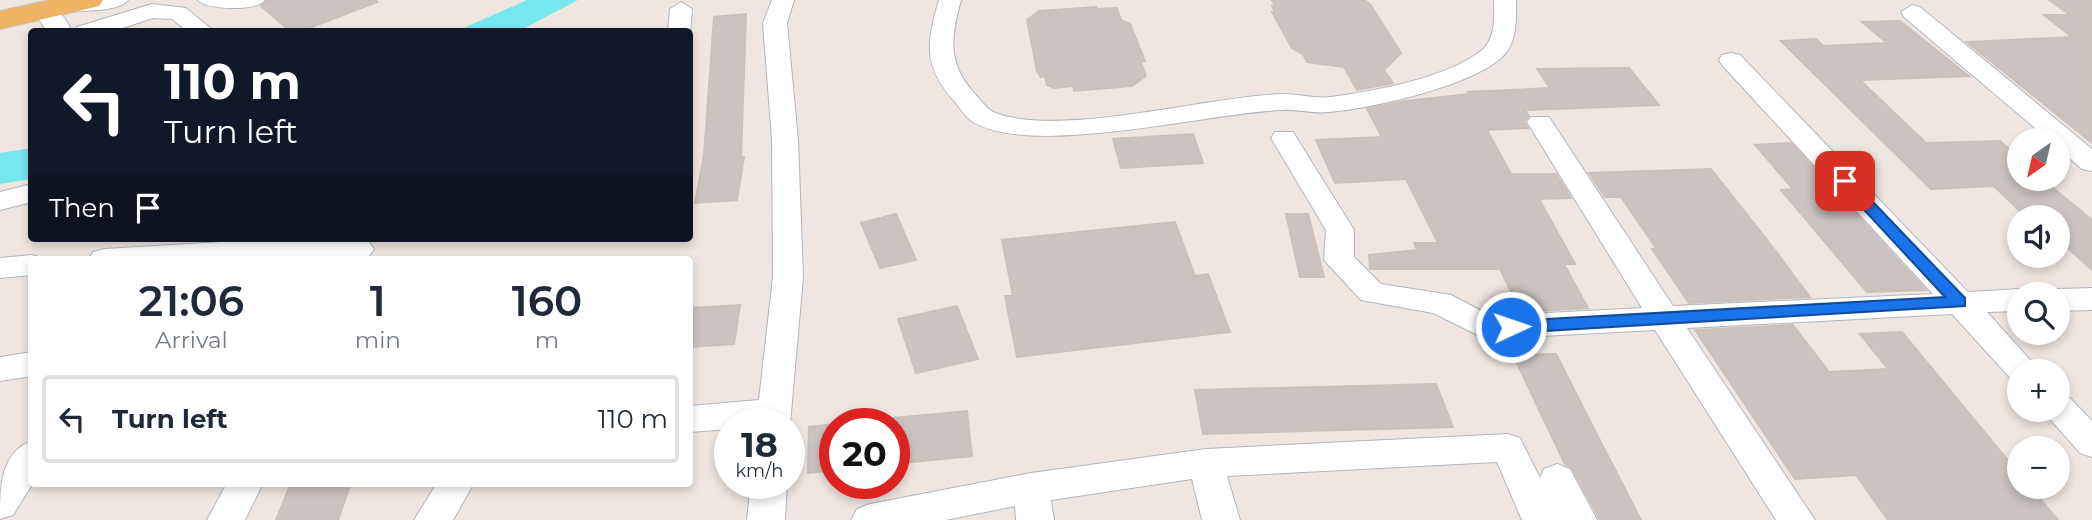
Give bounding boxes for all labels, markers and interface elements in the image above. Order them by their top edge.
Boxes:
text: 110 m [164,52,301,111]
icon: left [49,56,140,147]
text: Turn left [164,112,298,151]
north arrow [2007,128,2070,191]
map controls [2007,128,2070,499]
pin [1815,151,1875,211]
icon: arrive [1826,162,1864,200]
icon: arrive [129,189,167,227]
text: Then [49,192,115,224]
button: sound [2007,205,2070,268]
text: 21:06 [139,275,244,327]
text: 1 [370,275,386,327]
text: 160 [512,275,582,327]
button: search [2007,282,2070,345]
position arrow [1474,290,1548,364]
text: Arrival [155,326,228,354]
text: min [355,326,401,354]
text: m [535,326,559,354]
button: + [2007,359,2070,422]
icon: left [53,400,91,438]
text: Turn left [112,403,228,435]
text: 110 m [598,403,668,435]
speed limit sign: 20 [819,408,910,499]
text: 18 [741,423,778,466]
button: − [2007,436,2070,499]
text: km/h [735,460,784,482]

